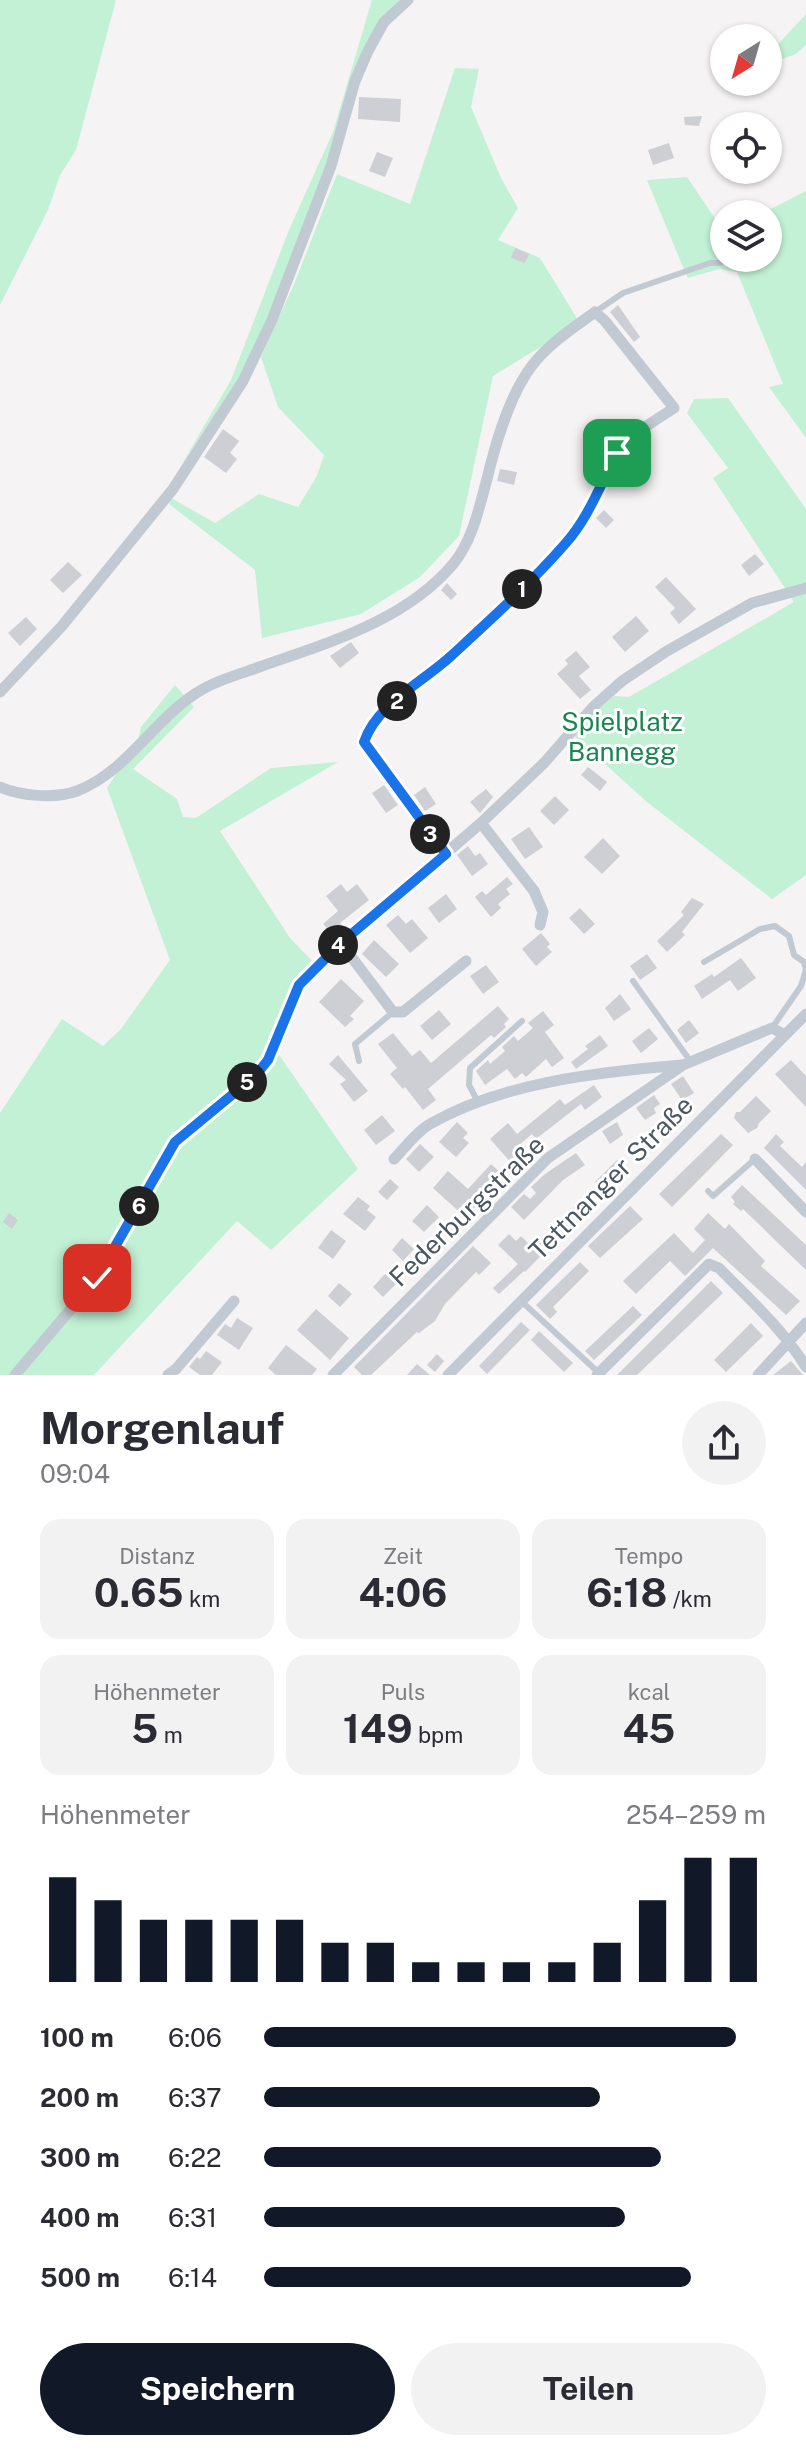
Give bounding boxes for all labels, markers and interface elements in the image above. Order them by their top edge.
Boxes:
north arrow [710,24,782,96]
map controls [710,24,782,272]
button: locate [710,112,782,184]
button: layers [710,200,782,272]
pin [583,419,651,487]
icon: arrive [595,431,639,475]
pin: 1 [502,569,542,609]
text: 1 [517,576,527,602]
pin: 2 [377,681,417,721]
text: 2 [390,688,404,714]
park label: Spielplatz Bannegg [561,706,683,767]
pin: 3 [410,814,450,854]
text: 3 [423,821,437,847]
pin: 4 [318,925,358,965]
text: 4 [331,932,345,958]
pin: 5 [227,1062,267,1102]
text: 5 [240,1069,254,1095]
street label: Tettnanger Straße [522,1089,699,1266]
street label: Federburgstraße [383,1129,551,1292]
pin: 6 [119,1186,159,1226]
text: 6 [132,1193,146,1219]
pin [63,1244,131,1312]
icon: check [75,1256,119,1300]
button: share [682,1401,766,1485]
text: Morgenlauf [40,1402,284,1454]
text: 09:04 [40,1458,110,1489]
text: Distanz [119,1543,195,1569]
text: Zeit [383,1543,423,1569]
text: Tempo [615,1543,683,1569]
text: 0.65 [94,1569,184,1616]
text: 4:06 [358,1569,448,1616]
text: 6:18 [586,1569,667,1616]
text: km [184,1586,220,1612]
text: /km [667,1586,712,1612]
text: Höhenmeter [93,1679,221,1705]
text: Puls [381,1679,425,1705]
text: kcal [628,1679,670,1705]
text: 5 [131,1705,158,1752]
text: 149 [343,1705,413,1752]
text: 45 [623,1705,675,1752]
text: m [158,1722,183,1748]
text: bpm [413,1722,463,1748]
text: Höhenmeter [40,1799,190,1830]
text: 254–259 m [626,1799,766,1830]
text: 100 m [40,2022,114,2053]
text: 6:06 [168,2022,222,2053]
text: 200 m [40,2082,119,2113]
text: 6:37 [168,2082,222,2113]
text: 300 m [40,2142,120,2173]
text: 6:22 [168,2142,222,2173]
text: 400 m [40,2202,120,2233]
text: 6:31 [168,2202,217,2233]
text: 500 m [40,2262,120,2293]
text: 6:14 [168,2262,217,2293]
button: Speichern [40,2343,395,2435]
button: Teilen [411,2343,766,2435]

